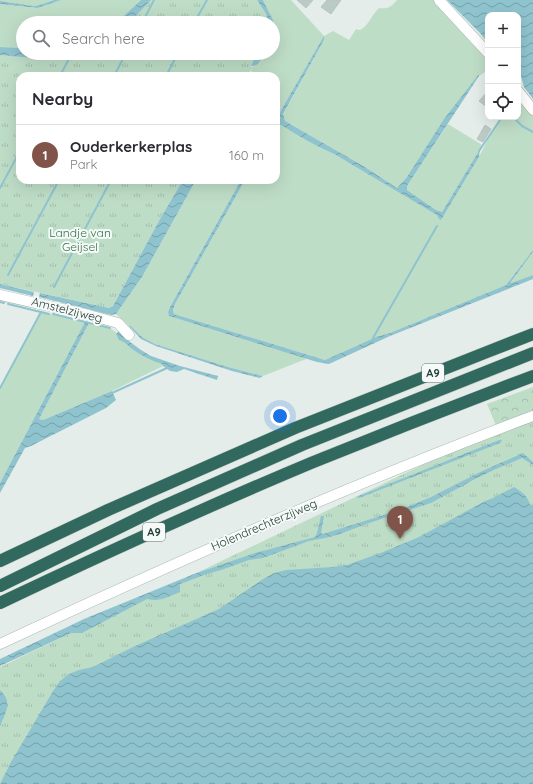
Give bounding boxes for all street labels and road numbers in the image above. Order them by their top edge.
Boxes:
street label: Amstelzijweg [30,293,104,326]
road number: A9 [422,364,444,382]
street label: Holendrechterzijweg [208,495,319,554]
road number: A9 [143,523,165,541]

